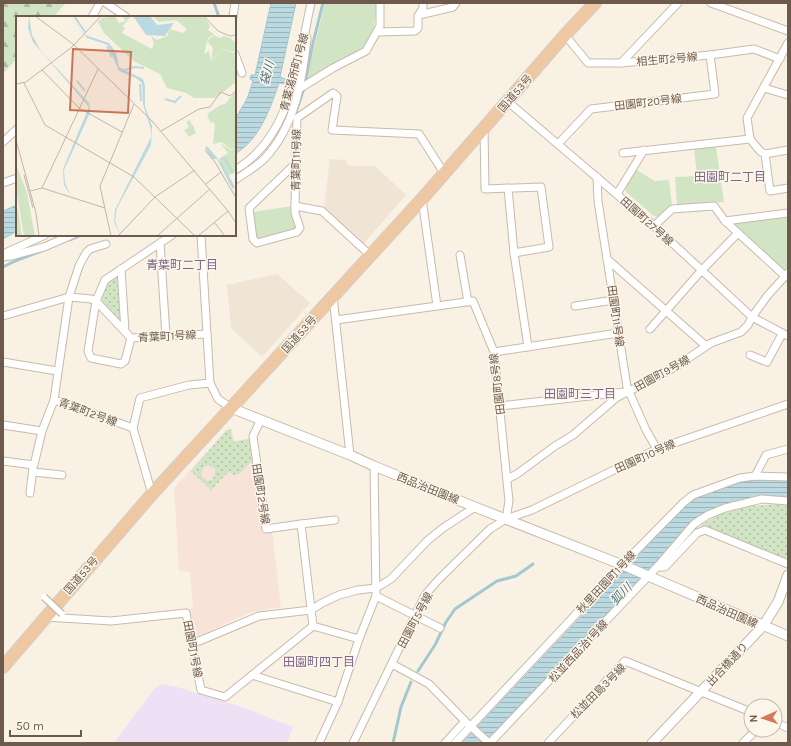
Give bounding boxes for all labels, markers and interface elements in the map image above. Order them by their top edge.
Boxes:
inset map [16,16,236,236]
street label: 青葉湯所町1号線 [278,32,311,113]
street label: 相生町2号線 [636,50,698,69]
water label: 袋川 [257,58,278,86]
street label: 国道53号 [495,72,535,115]
street label: 田園町20号線 [614,92,683,113]
street label: 青葉町11号線 [289,129,304,191]
district label: 田園町二丁目 [694,170,766,184]
street label: 田園町27号線 [618,194,676,248]
district label: 青葉町二丁目 [146,258,218,272]
street label: 田園町11号線 [605,284,626,348]
street label: 国道53号 [279,313,319,356]
street label: 青葉町1号線 [137,328,197,345]
street label: 田園町8号線 [487,352,508,415]
street label: 田園町9号線 [632,353,692,394]
district label: 田園町三丁目 [544,387,616,401]
street label: 青葉町2号線 [57,396,119,429]
street label: 田園町10号線 [613,437,678,476]
street label: 田園町2号線 [249,463,272,525]
street label: 西品治田園線 [395,470,461,507]
street label: 秋里田園町1号線 [574,548,639,616]
street label: 国道53号 [61,554,101,597]
water label: 狐川 [608,579,636,608]
street label: 田園町5号線 [395,590,436,650]
street label: 西品治田園線 [694,592,760,631]
street label: 松並西品治1号線 [546,617,611,685]
street label: 田園町1号線 [181,619,204,679]
street label: 出合橋通り [704,640,751,689]
district label: 田園町四丁目 [283,655,355,669]
street label: 松並田島3号線 [568,661,629,722]
north arrow [743,698,783,738]
scale bar [10,712,81,738]
text: N [747,714,760,723]
text: 50 m [16,719,44,733]

